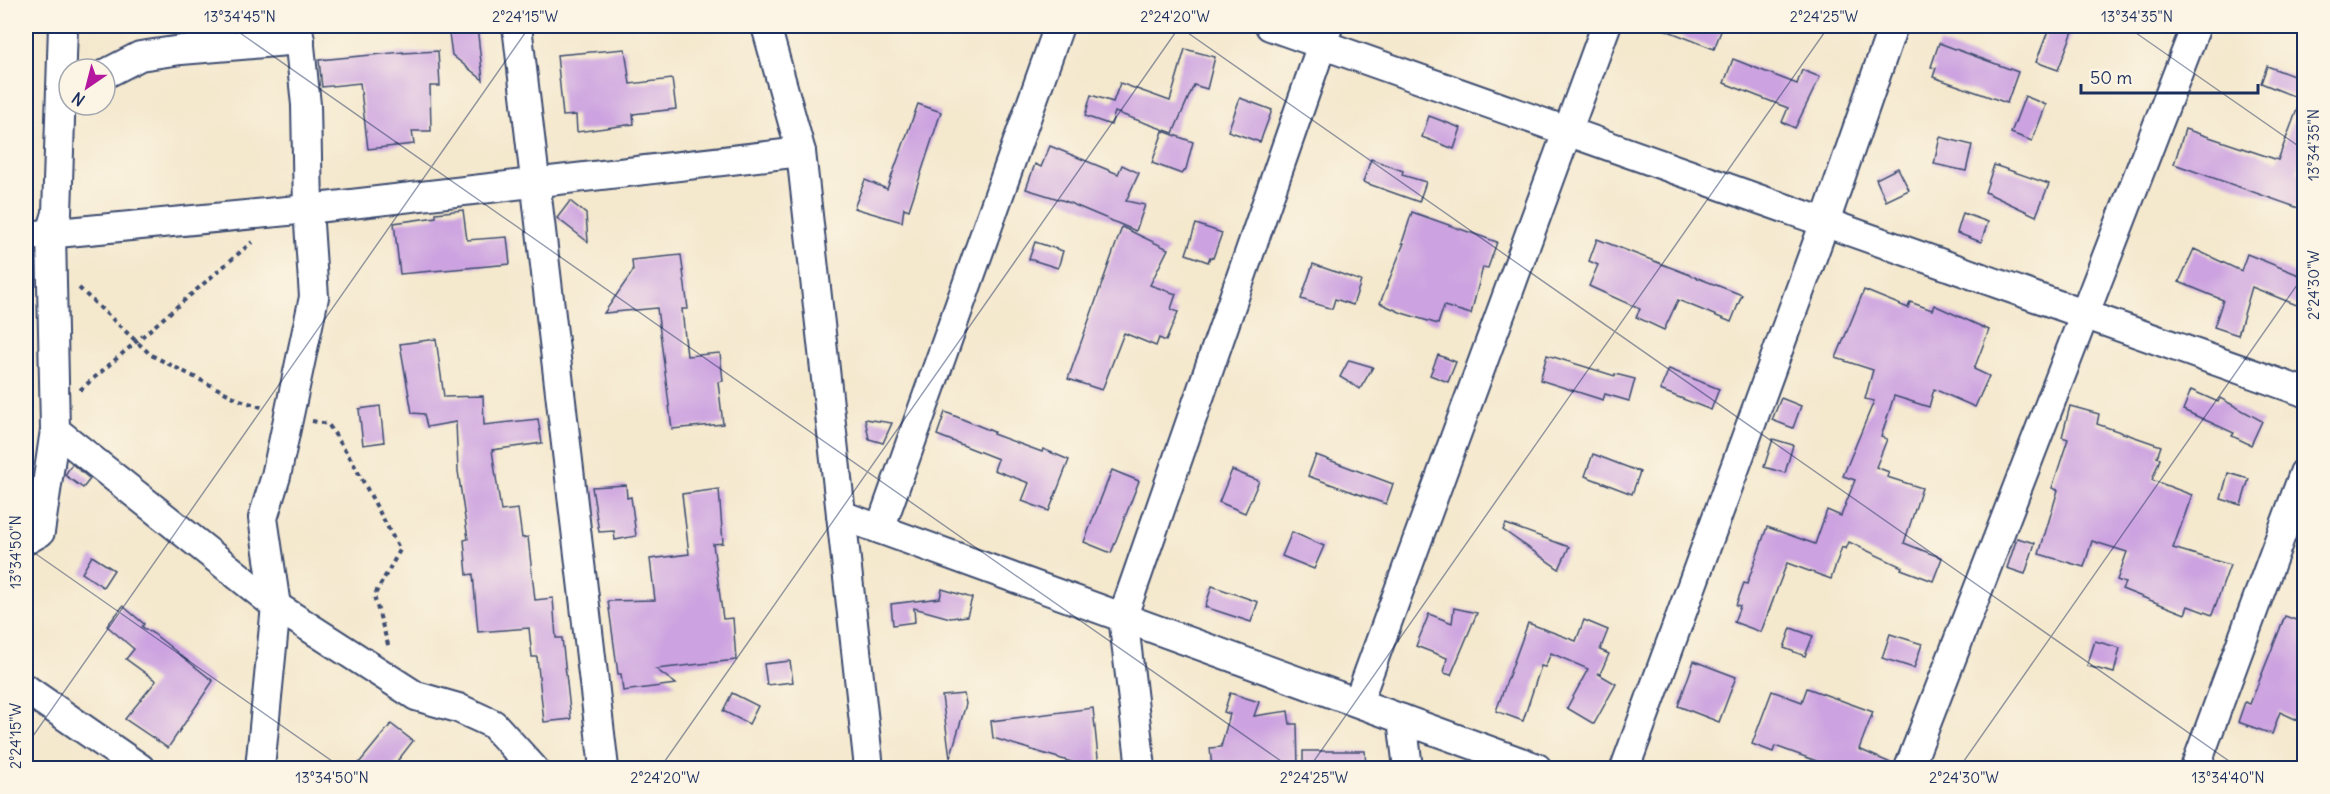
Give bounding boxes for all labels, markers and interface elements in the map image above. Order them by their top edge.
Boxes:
text: 13°34'45"N [204,7,276,26]
text: 2°24'15"W [492,7,558,26]
text: 2°24'20"W [1140,7,1210,26]
text: 2°24'25"W [1790,7,1859,26]
text: 13°34'35"N [2101,7,2173,26]
north arrow [57,57,117,117]
scale bar [2081,57,2258,95]
text: 50 m [2090,66,2132,89]
text: N [68,88,89,111]
text: 13°34'35"N [2304,109,2323,181]
text: 2°24'30"W [2304,250,2323,320]
text: 13°34'50"N [6,515,25,589]
text: 2°24'15"W [6,703,25,769]
text: 13°34'50"N [295,768,369,787]
text: 2°24'20"W [630,768,700,787]
text: 2°24'25"W [1280,768,1349,787]
text: 2°24'30"W [1929,768,1999,787]
text: 13°34'40"N [2191,768,2265,787]

